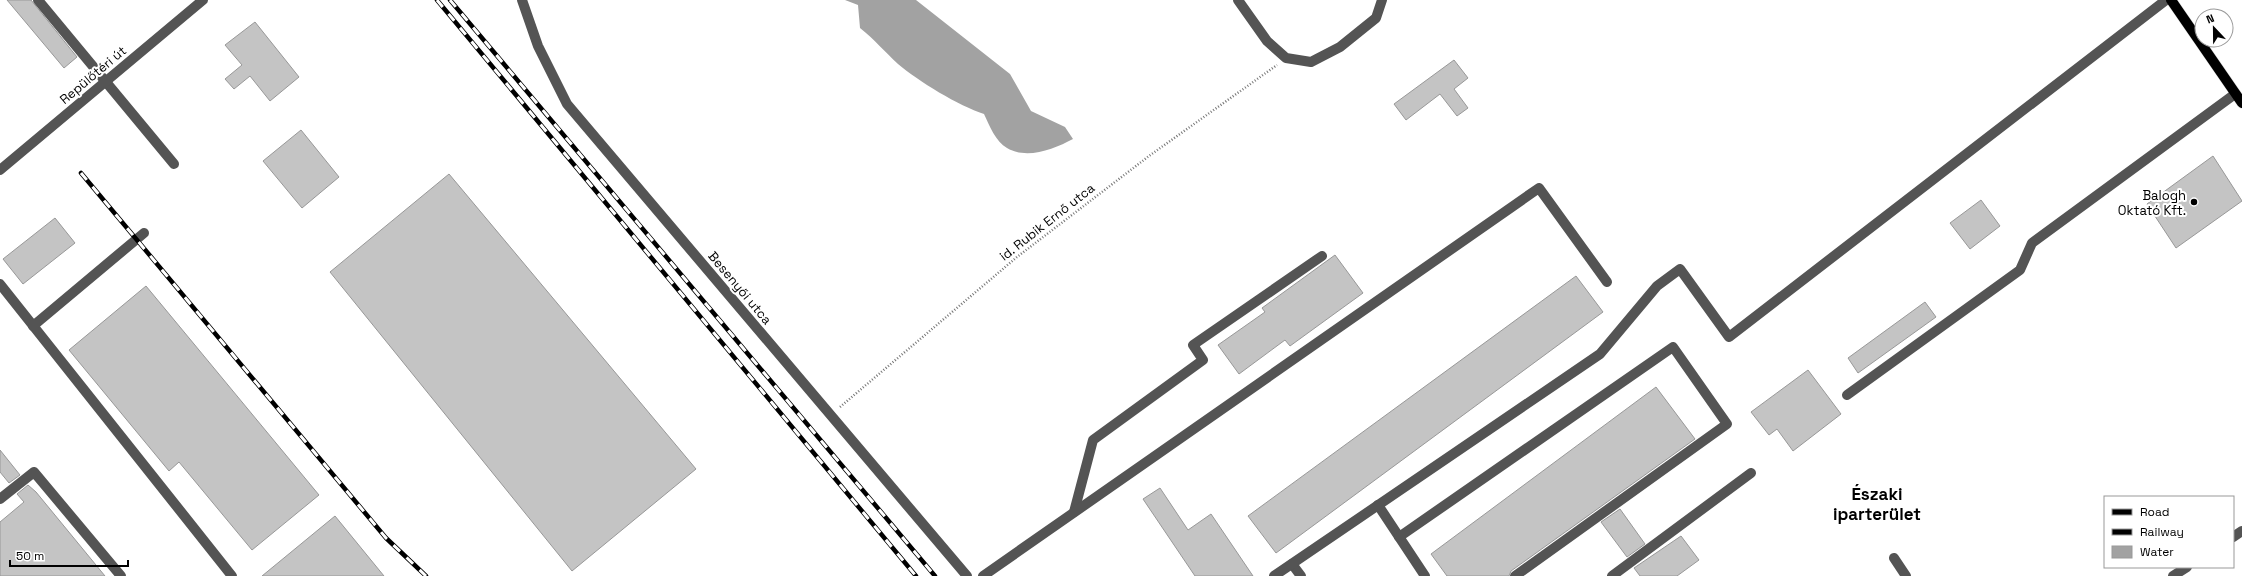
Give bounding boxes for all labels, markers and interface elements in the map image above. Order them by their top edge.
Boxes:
north arrow [2194,8,2234,48]
text: N [2204,11,2216,27]
street label: Repülőtéri út [56,42,130,108]
street label: id. Rubik Ernő utca [996,179,1098,265]
place label: Balogh Oktató Kft. [2118,187,2186,219]
marker: Balogh Oktató Kft. [2189,197,2199,207]
street label: Besenyői utca [705,248,776,328]
district label: Északi iparterület [1833,483,1921,525]
legend [2104,496,2234,568]
text: Road [2140,504,2169,520]
text: Railway [2140,524,2184,540]
scale bar [10,542,128,568]
text: Water [2140,544,2174,560]
text: 50 m [16,548,44,564]

